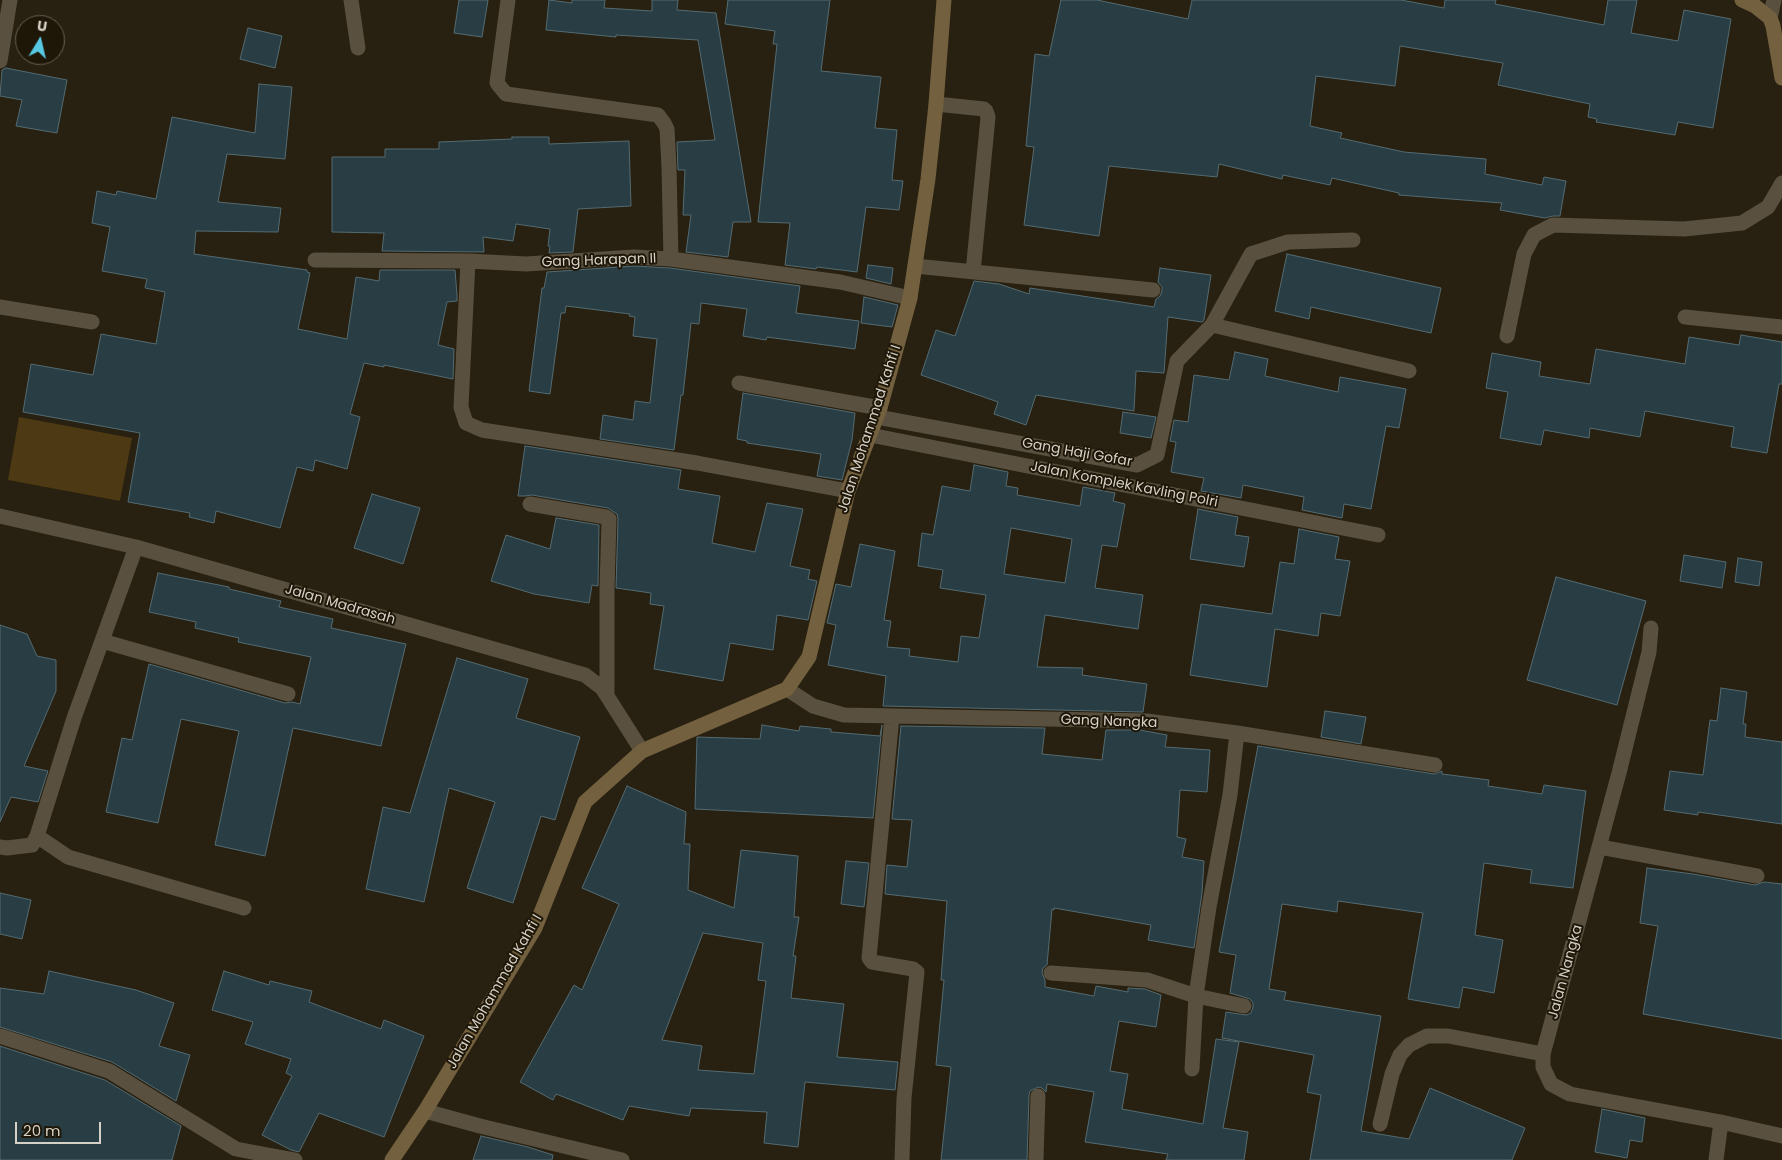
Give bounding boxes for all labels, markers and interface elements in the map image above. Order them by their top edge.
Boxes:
north arrow [15,15,65,65]
text: U [36,16,49,37]
street label: Gang Harapan II [541,251,657,271]
street label: Jalan Mohammad Kahfi I [835,343,905,515]
street label: Gang Haji Gofar [1021,435,1133,471]
street label: Jalan Komplek Kavling Polri [1029,459,1219,511]
street label: Jalan Madrasah [283,581,397,629]
street label: Gang Nangka [1060,712,1158,732]
street label: Jalan Mohammad Kahfi I [444,912,546,1072]
street label: Jalan Nangka [1545,923,1587,1021]
scale bar [18,1112,104,1144]
text: 20 m [23,1120,61,1141]

